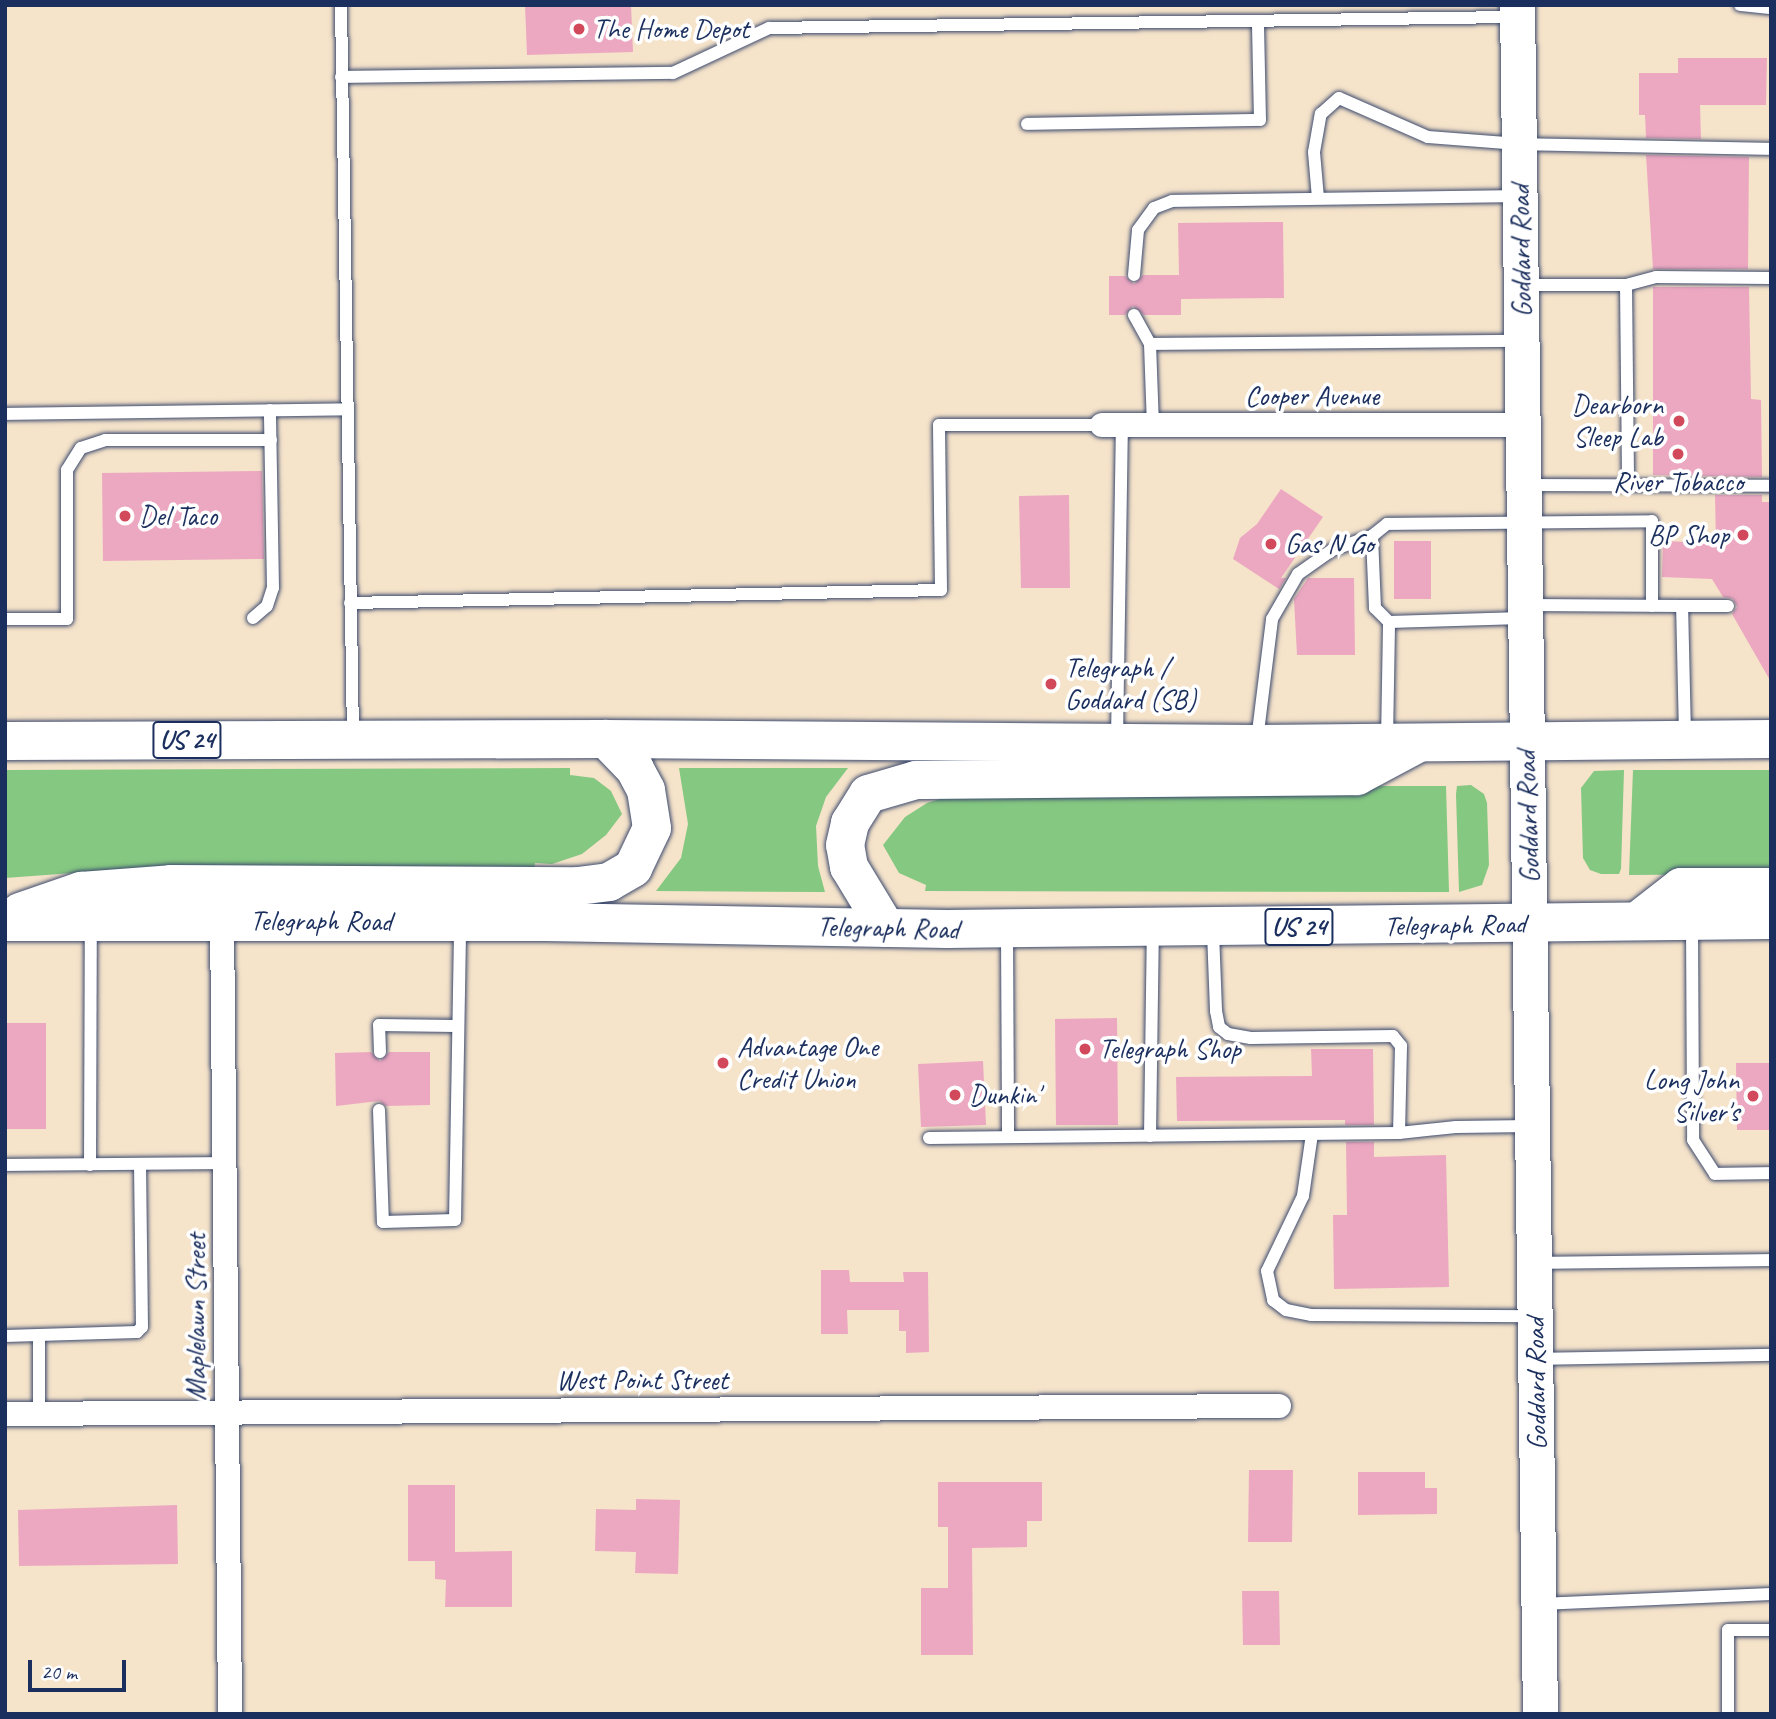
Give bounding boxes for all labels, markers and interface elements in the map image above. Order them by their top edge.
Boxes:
place label: The Home Depot [593,12,748,46]
marker: The Home Depot [571,21,587,37]
street label: Goddard Road [1503,185,1539,317]
street label: Cooper Avenue [1245,379,1379,413]
place label: Dearborn Sleep Lab [1571,388,1663,454]
marker: Dearborn Sleep Lab [1669,411,1689,431]
marker: River Tobacco [1670,446,1686,462]
place label: River Tobacco [1613,465,1743,499]
place label: Del Taco [139,499,219,533]
marker: Del Taco [117,508,133,524]
place label: BP Shop [1647,518,1729,552]
place label: Gas N Go [1285,527,1374,561]
marker: BP Shop [1735,527,1751,543]
marker: Gas N Go [1263,536,1279,552]
place label: Telegraph / Goddard (SB) [1065,651,1196,717]
marker: Telegraph / Goddard (SB) [1043,676,1059,692]
road number: US 24 [152,718,222,762]
street label: Goddard Road [1509,751,1547,883]
street label: Telegraph Road [250,904,392,938]
road number: US 24 [1264,904,1334,950]
street label: Telegraph Road [1384,907,1526,943]
street label: Telegraph Road [817,910,959,946]
place label: Advantage One Credit Union [737,1030,878,1096]
place label: Telegraph Shop [1099,1032,1242,1066]
marker: Telegraph Shop [1077,1041,1093,1057]
marker: Advantage One Credit Union [715,1055,731,1071]
place label: Long John Silver's [1644,1063,1739,1129]
place label: Dunkin' [969,1078,1039,1112]
marker: Dunkin' [947,1087,963,1103]
marker: Long John Silver's [1745,1088,1761,1104]
street label: Maplelawn Street [179,1233,213,1401]
street label: Goddard Road [1518,1318,1554,1450]
street label: West Point Street [556,1363,728,1397]
scale bar [32,1646,130,1690]
text: 20 m [41,1659,77,1685]

